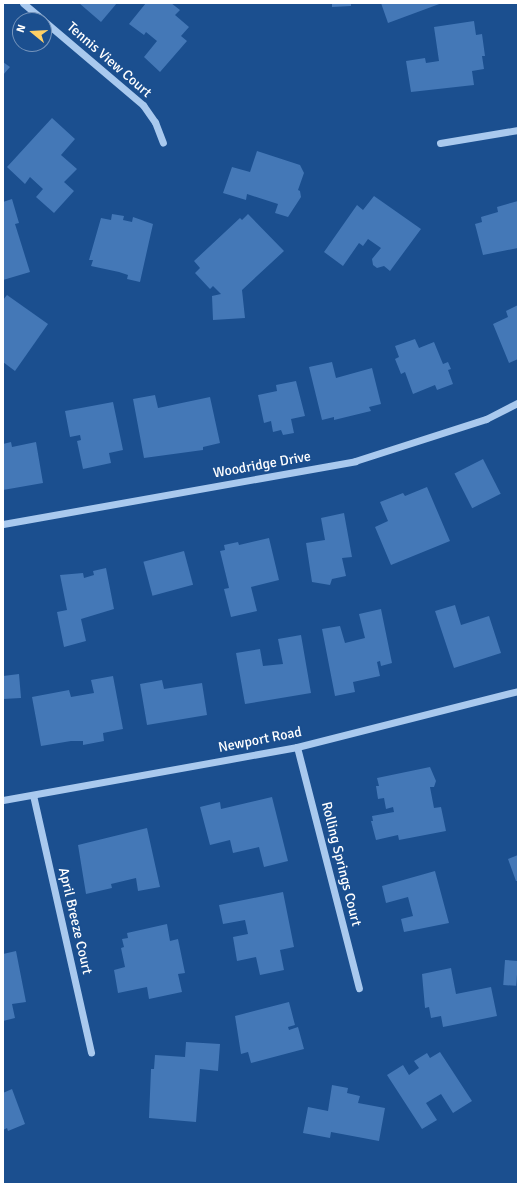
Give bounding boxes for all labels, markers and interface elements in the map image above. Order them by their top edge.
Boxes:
north arrow [12,12,52,52]
street label: Tennis View Court [63,19,155,101]
text: N [14,23,28,34]
street label: Woodridge Drive [212,448,312,482]
street label: Newport Road [217,724,303,756]
street label: Rolling Springs Court [317,800,365,928]
street label: April Breeze Court [55,866,95,976]

